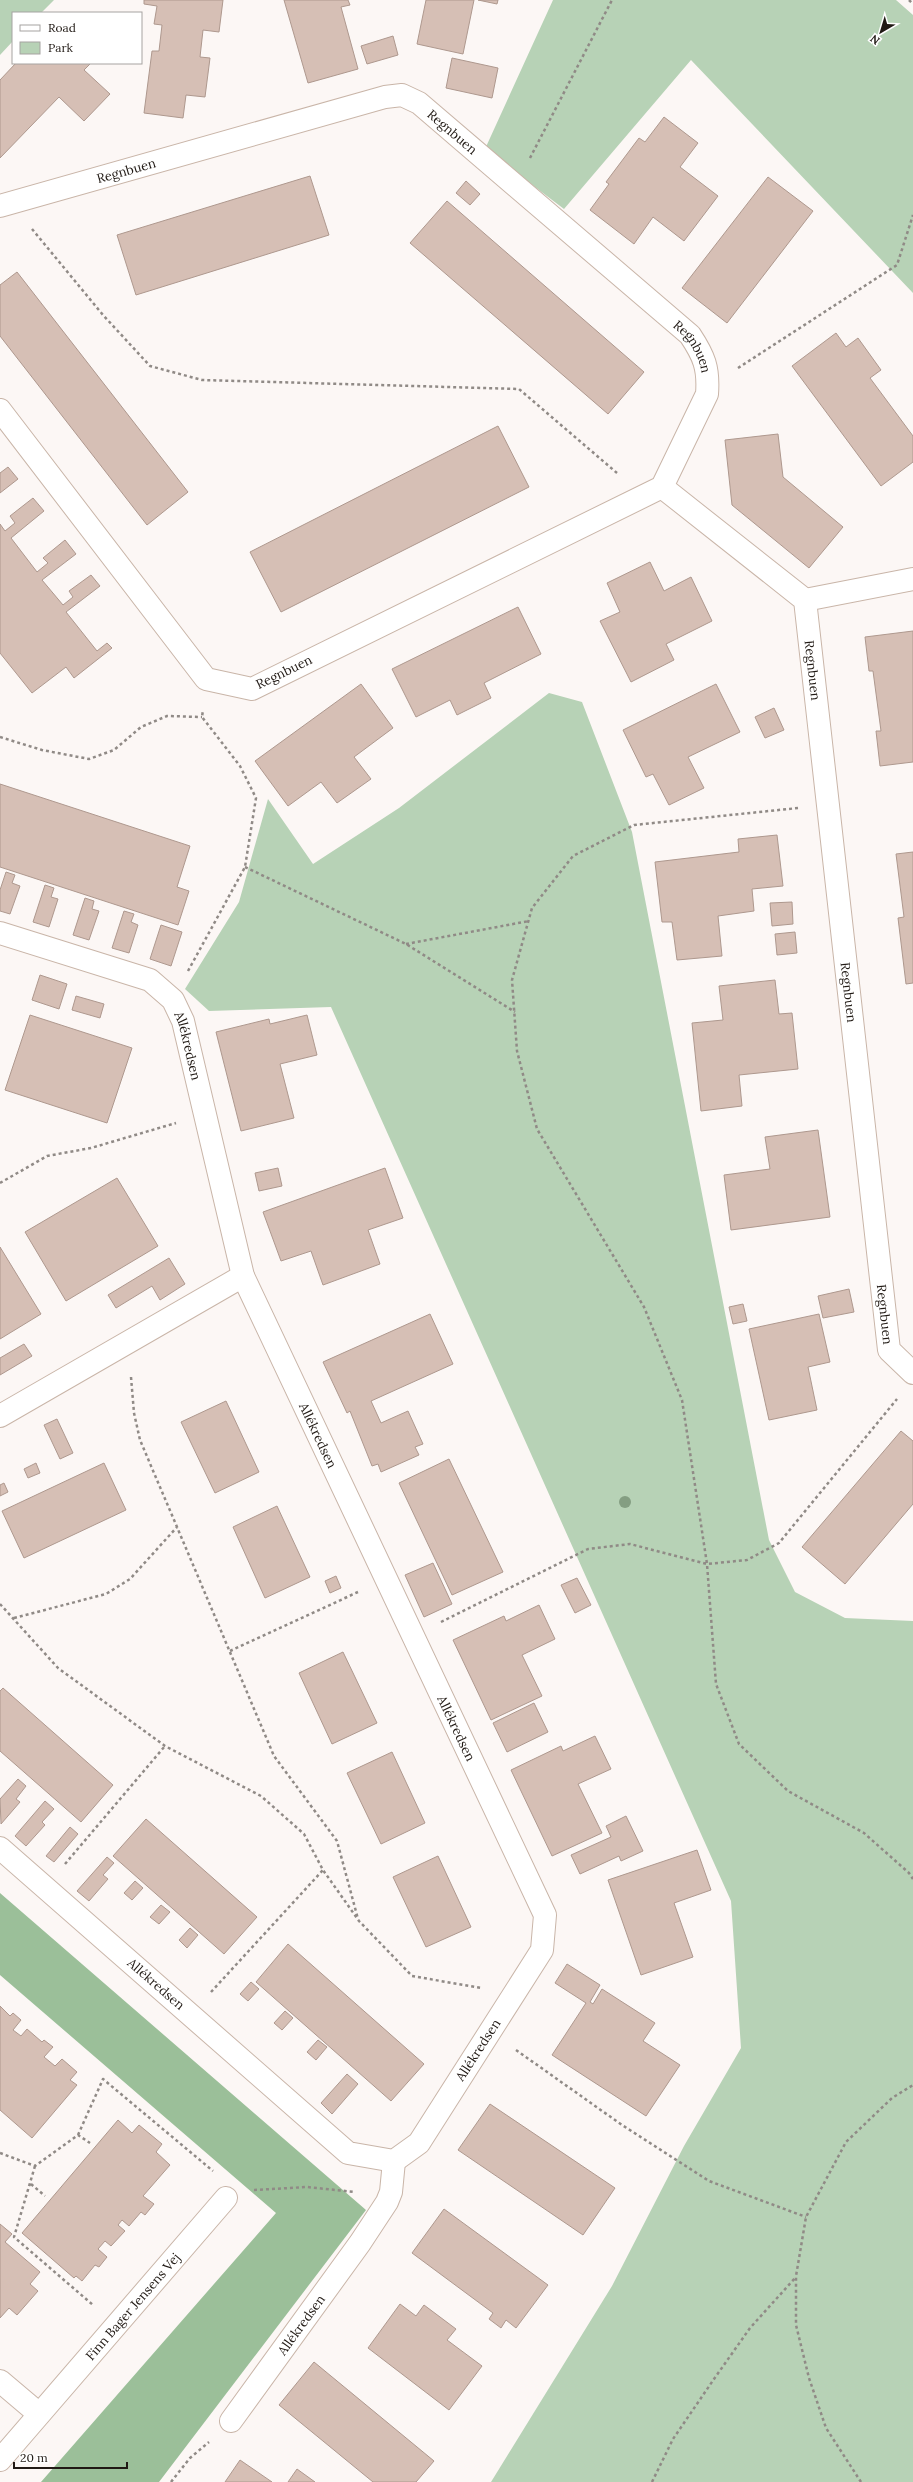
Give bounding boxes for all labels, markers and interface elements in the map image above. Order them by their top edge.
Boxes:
legend [12,12,142,64]
north arrow [861,12,901,52]
text: Road [48,20,76,35]
text: N [867,31,883,48]
text: Park [48,40,74,55]
street label: Regnbuen [424,105,481,158]
street label: Regnbuen [95,154,158,187]
street label: Regnbuen [670,316,715,374]
street label: Regnbuen [801,639,825,701]
street label: Regnbuen [253,651,315,693]
street label: Regnbuen [837,961,861,1023]
street label: Allékredsen [171,1007,205,1082]
street label: Regnbuen [873,1283,897,1345]
street label: Allékredsen [295,1399,341,1471]
street label: Allékredsen [434,1692,479,1764]
street label: Allékredsen [123,1954,188,2014]
street label: Allékredsen [451,2016,504,2085]
street label: Finn Bager Jensens Vej [82,2249,184,2364]
street label: Allékredsen [273,2291,328,2359]
scale bar [14,2444,127,2470]
text: 20 m [20,2450,48,2465]

